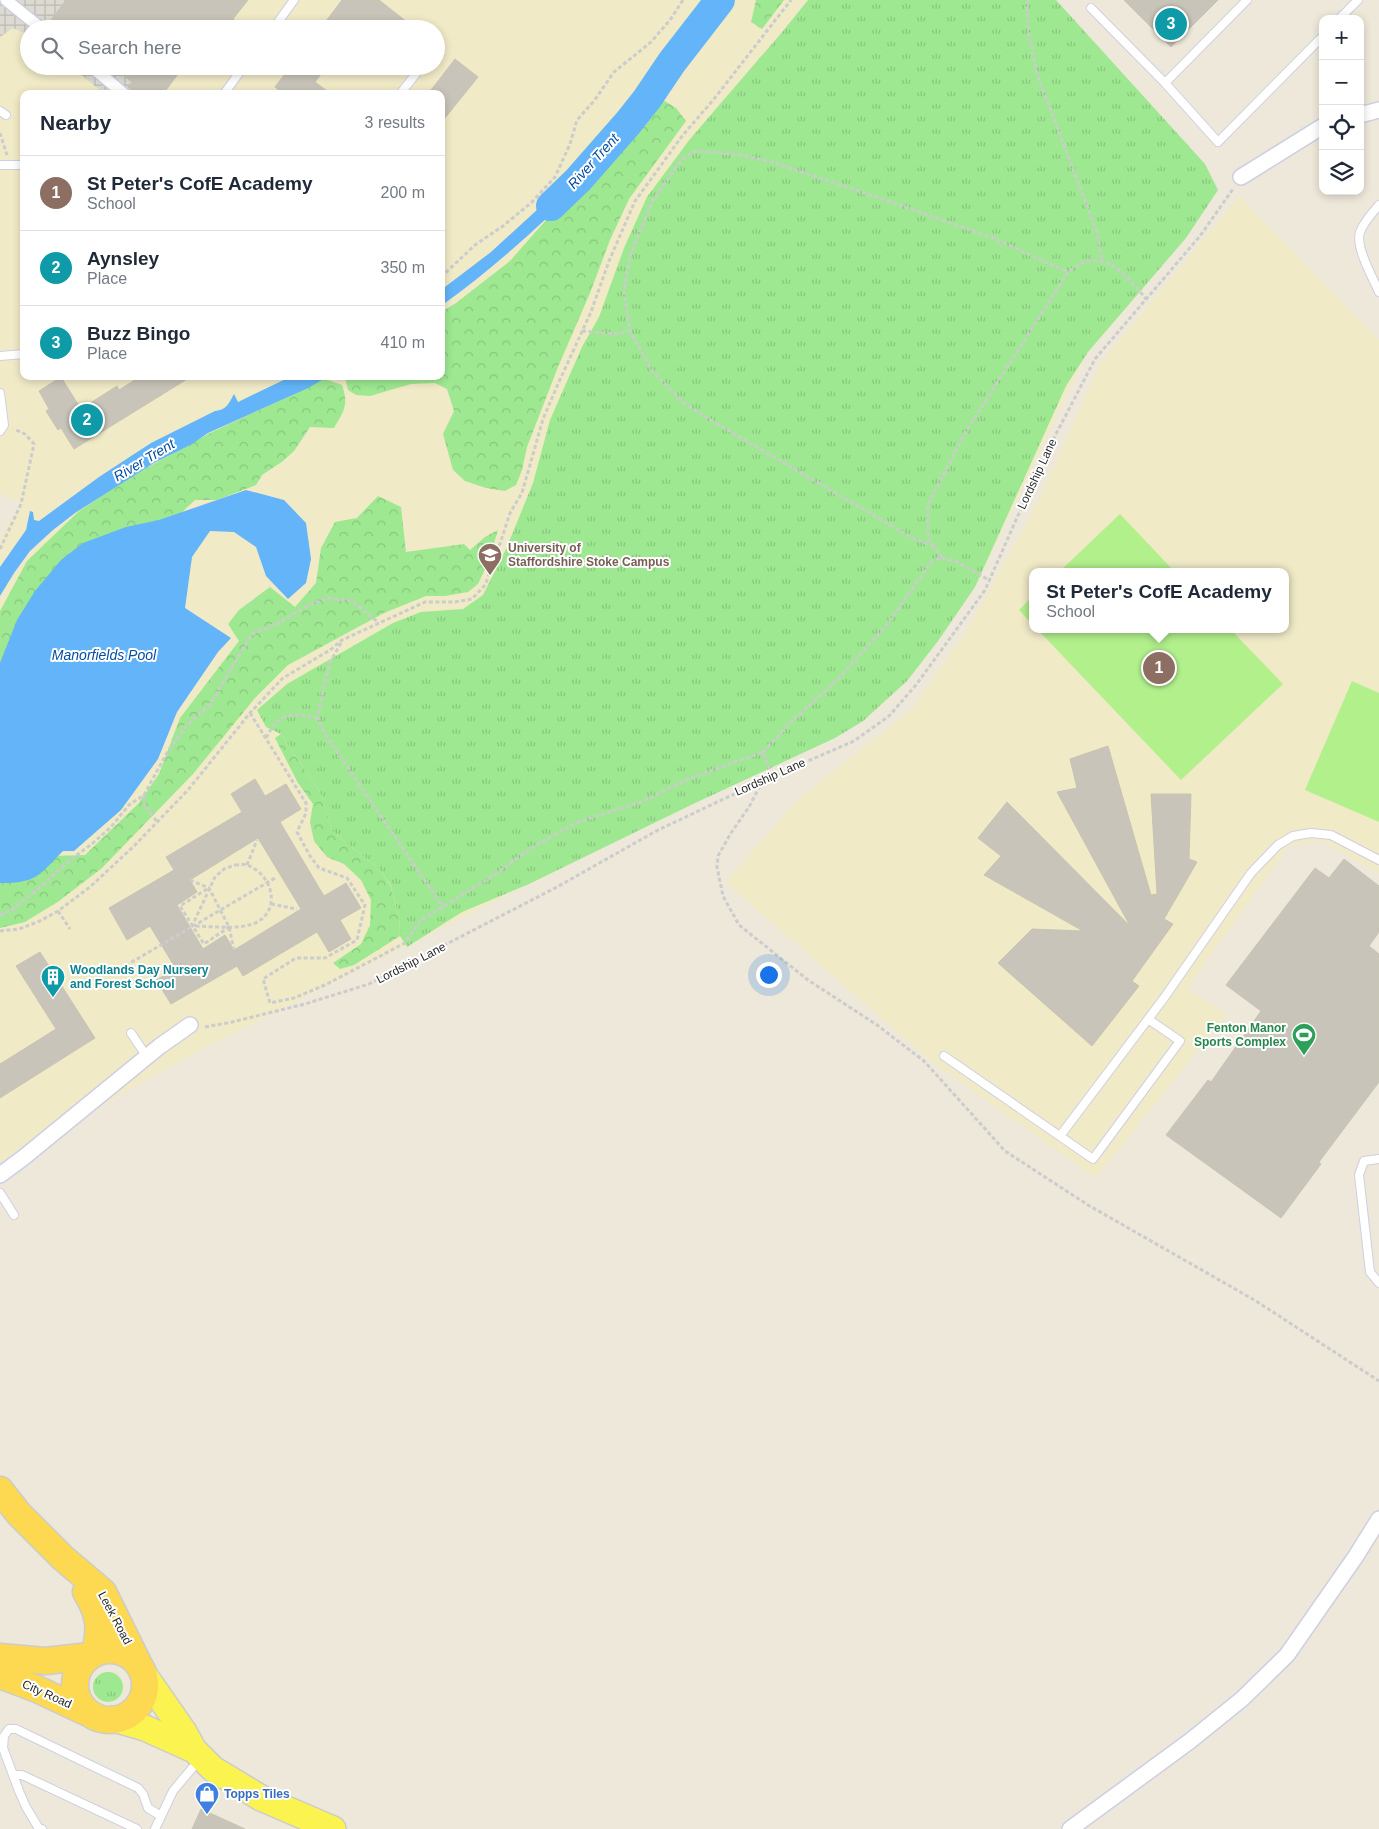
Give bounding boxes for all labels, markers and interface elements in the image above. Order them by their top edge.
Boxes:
pin: 3 [1155,5,1187,43]
map controls [1319,15,1364,195]
button: + [1319,15,1364,60]
search box [20,20,445,75]
icon: search [38,34,66,62]
text: Search here [78,37,182,58]
button: − [1319,60,1364,105]
button: locate [1319,105,1364,150]
text: Nearby [40,111,111,134]
text: 3 results [365,114,425,131]
water label: River Trent [564,129,623,192]
button: layers [1319,150,1364,195]
text: St Peter's CofE Academy [87,173,313,194]
text: 1 [52,184,60,201]
text: 200 m [381,184,425,201]
text: School [87,195,136,212]
text: Aynsley [87,248,159,269]
text: 2 [52,259,60,276]
text: 350 m [381,259,425,276]
text: Place [87,270,127,287]
text: Buzz Bingo [87,323,190,344]
text: 3 [52,334,60,351]
text: 410 m [381,334,425,351]
text: Place [87,345,127,362]
pin: 2 [71,401,103,439]
water label: River Trent [111,435,178,484]
street label: Lordship Lane [1015,436,1060,511]
place label: University of Staffordshire Stoke Campus [508,541,670,569]
school or university icon: University of Staffordshire Stoke Campus [477,542,503,576]
popup [1029,568,1289,633]
text: St Peter's CofE Academy [1046,581,1272,602]
text: School [1046,603,1095,620]
water label: Manorfields Pool [52,647,157,663]
pin: 1 [1143,649,1175,687]
street label: Lordship Lane [732,755,808,799]
street label: Lordship Lane [374,939,448,987]
your location [756,962,782,988]
place label: Woodlands Day Nursery and Forest School [70,963,209,991]
building icon: Woodlands Day Nursery and Forest School [40,964,66,998]
place label: Fenton Manor Sports Complex [1194,1021,1286,1049]
sports icon: Fenton Manor Sports Complex [1291,1022,1317,1056]
street label: Leek Road [95,1589,135,1647]
street label: City Road [20,1677,74,1711]
shop icon: Topps Tiles [194,1781,220,1815]
place label: Topps Tiles [224,1787,290,1801]

